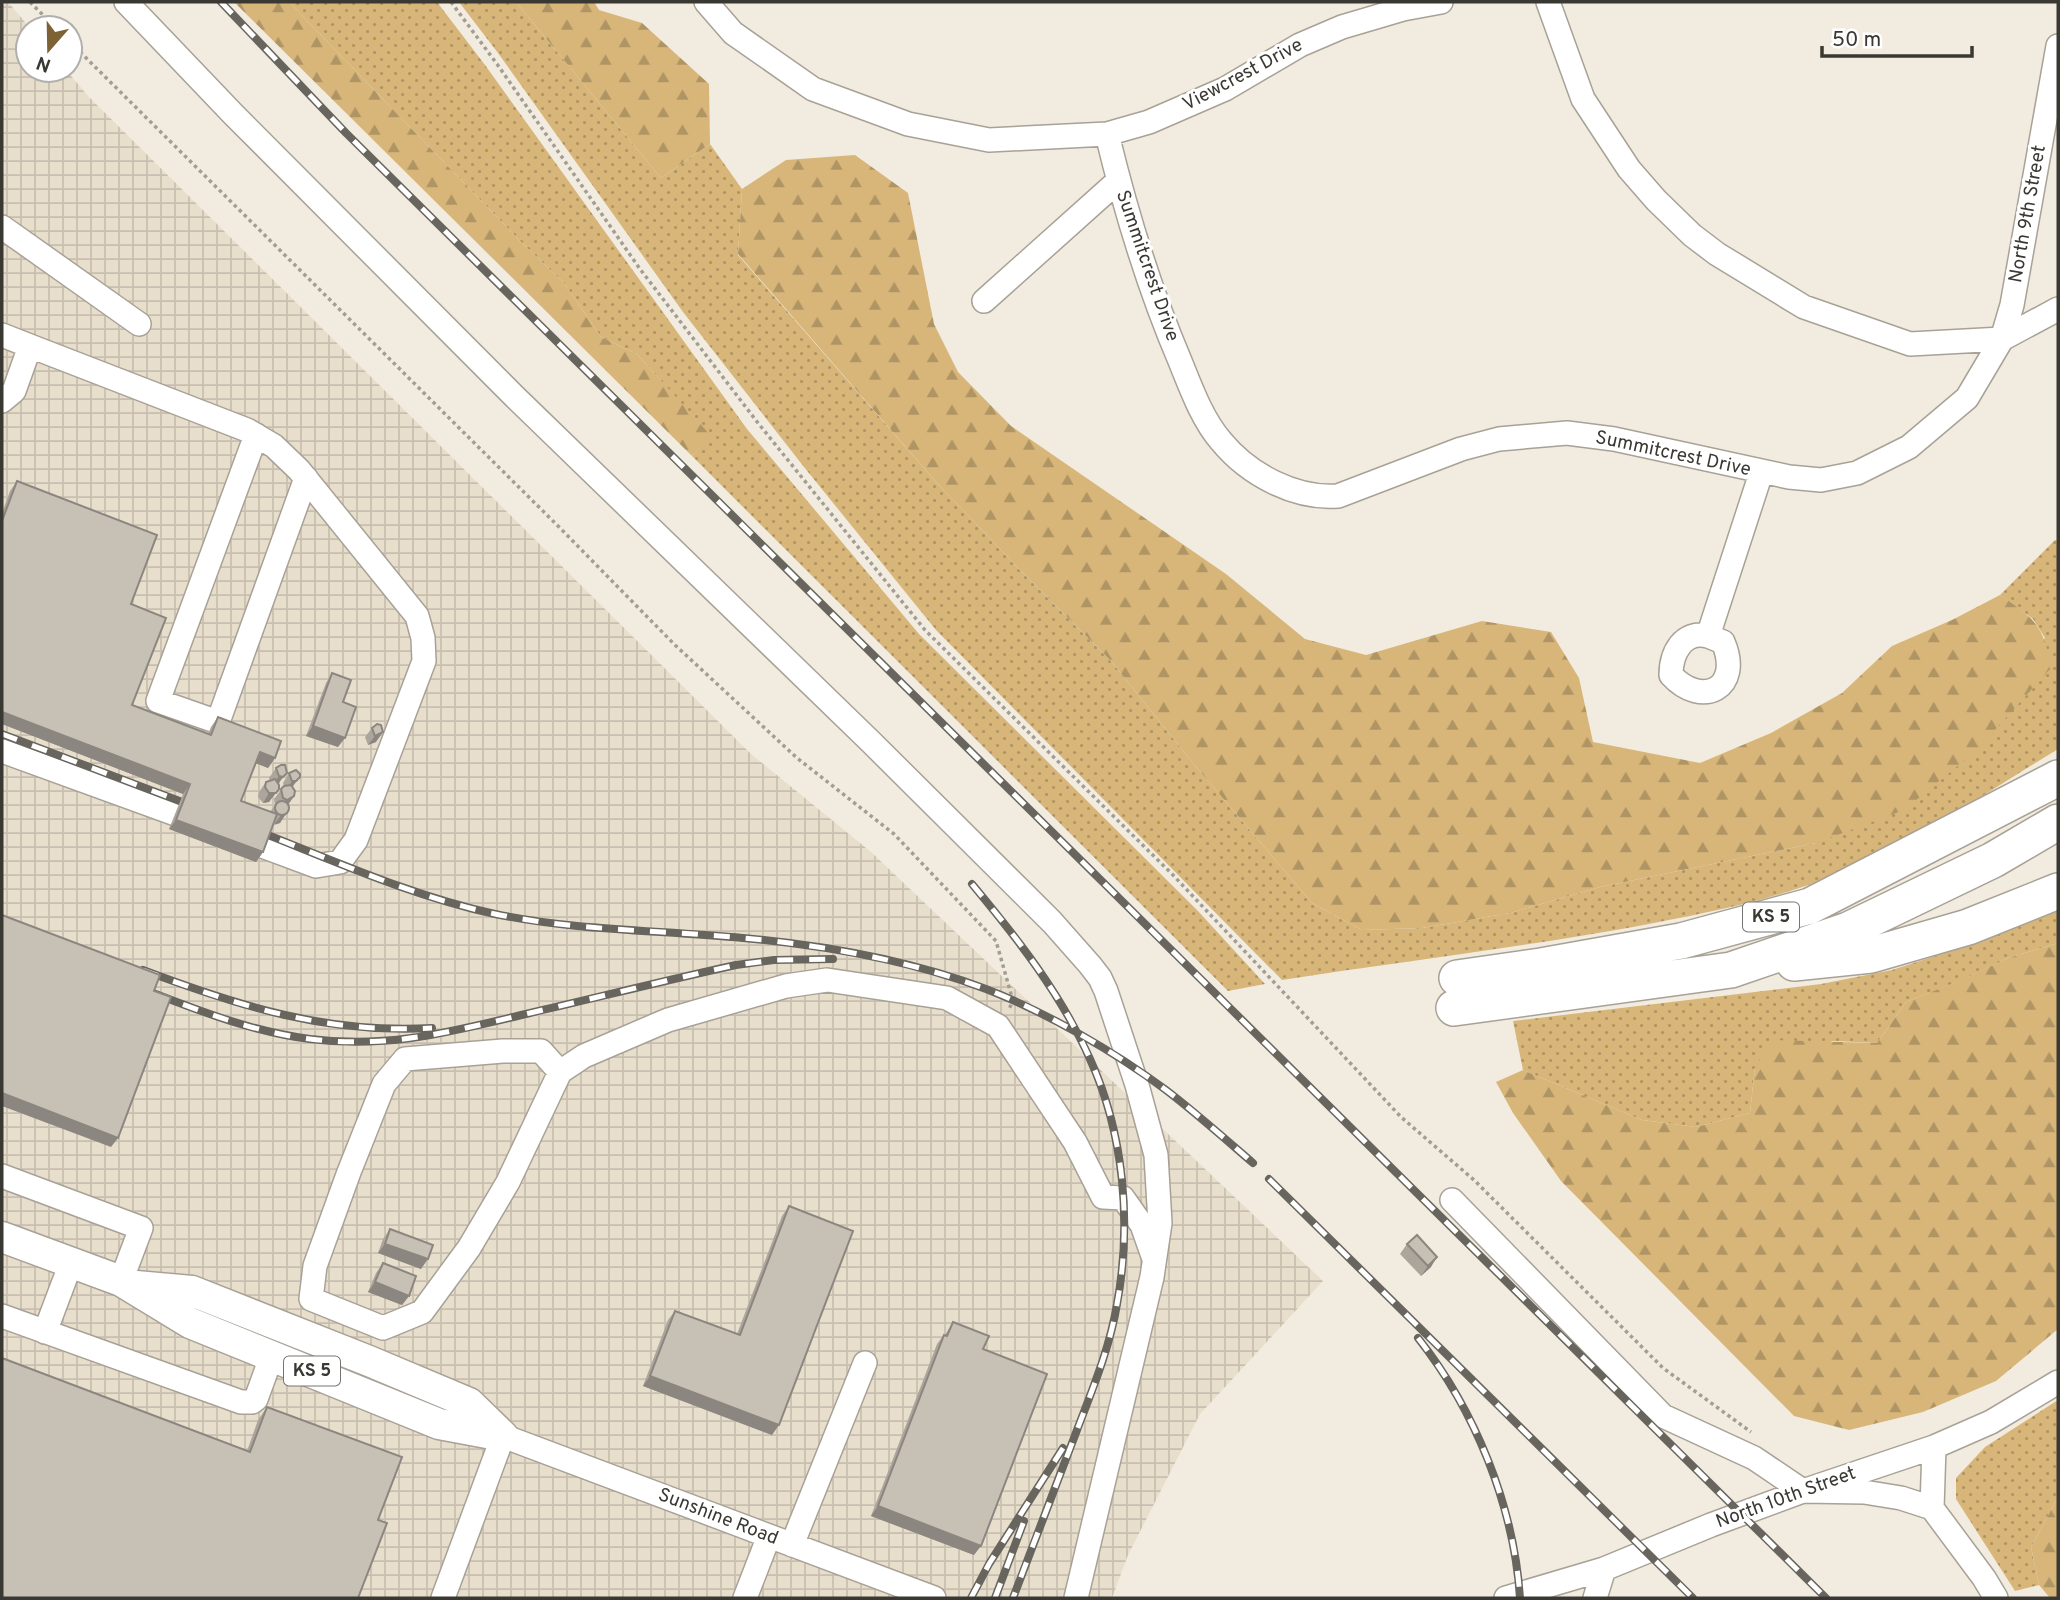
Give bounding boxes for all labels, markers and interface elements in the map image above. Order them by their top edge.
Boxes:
north arrow [14,14,84,84]
scale bar [1822,14,1972,58]
text: 50 m [1832,27,1881,54]
street label: Viewcrest Drive [1179,33,1307,117]
text: N [33,49,54,77]
street label: North 9th Street [2004,143,2052,285]
street label: Summitcrest Drive [1110,187,1184,345]
street label: Summitcrest Drive [1593,426,1753,482]
road number: KS 5 [1743,902,1799,932]
road number: KS 5 [284,1356,340,1386]
street label: North 10th Street [1713,1462,1859,1534]
street label: Sunshine Road [654,1483,782,1551]

